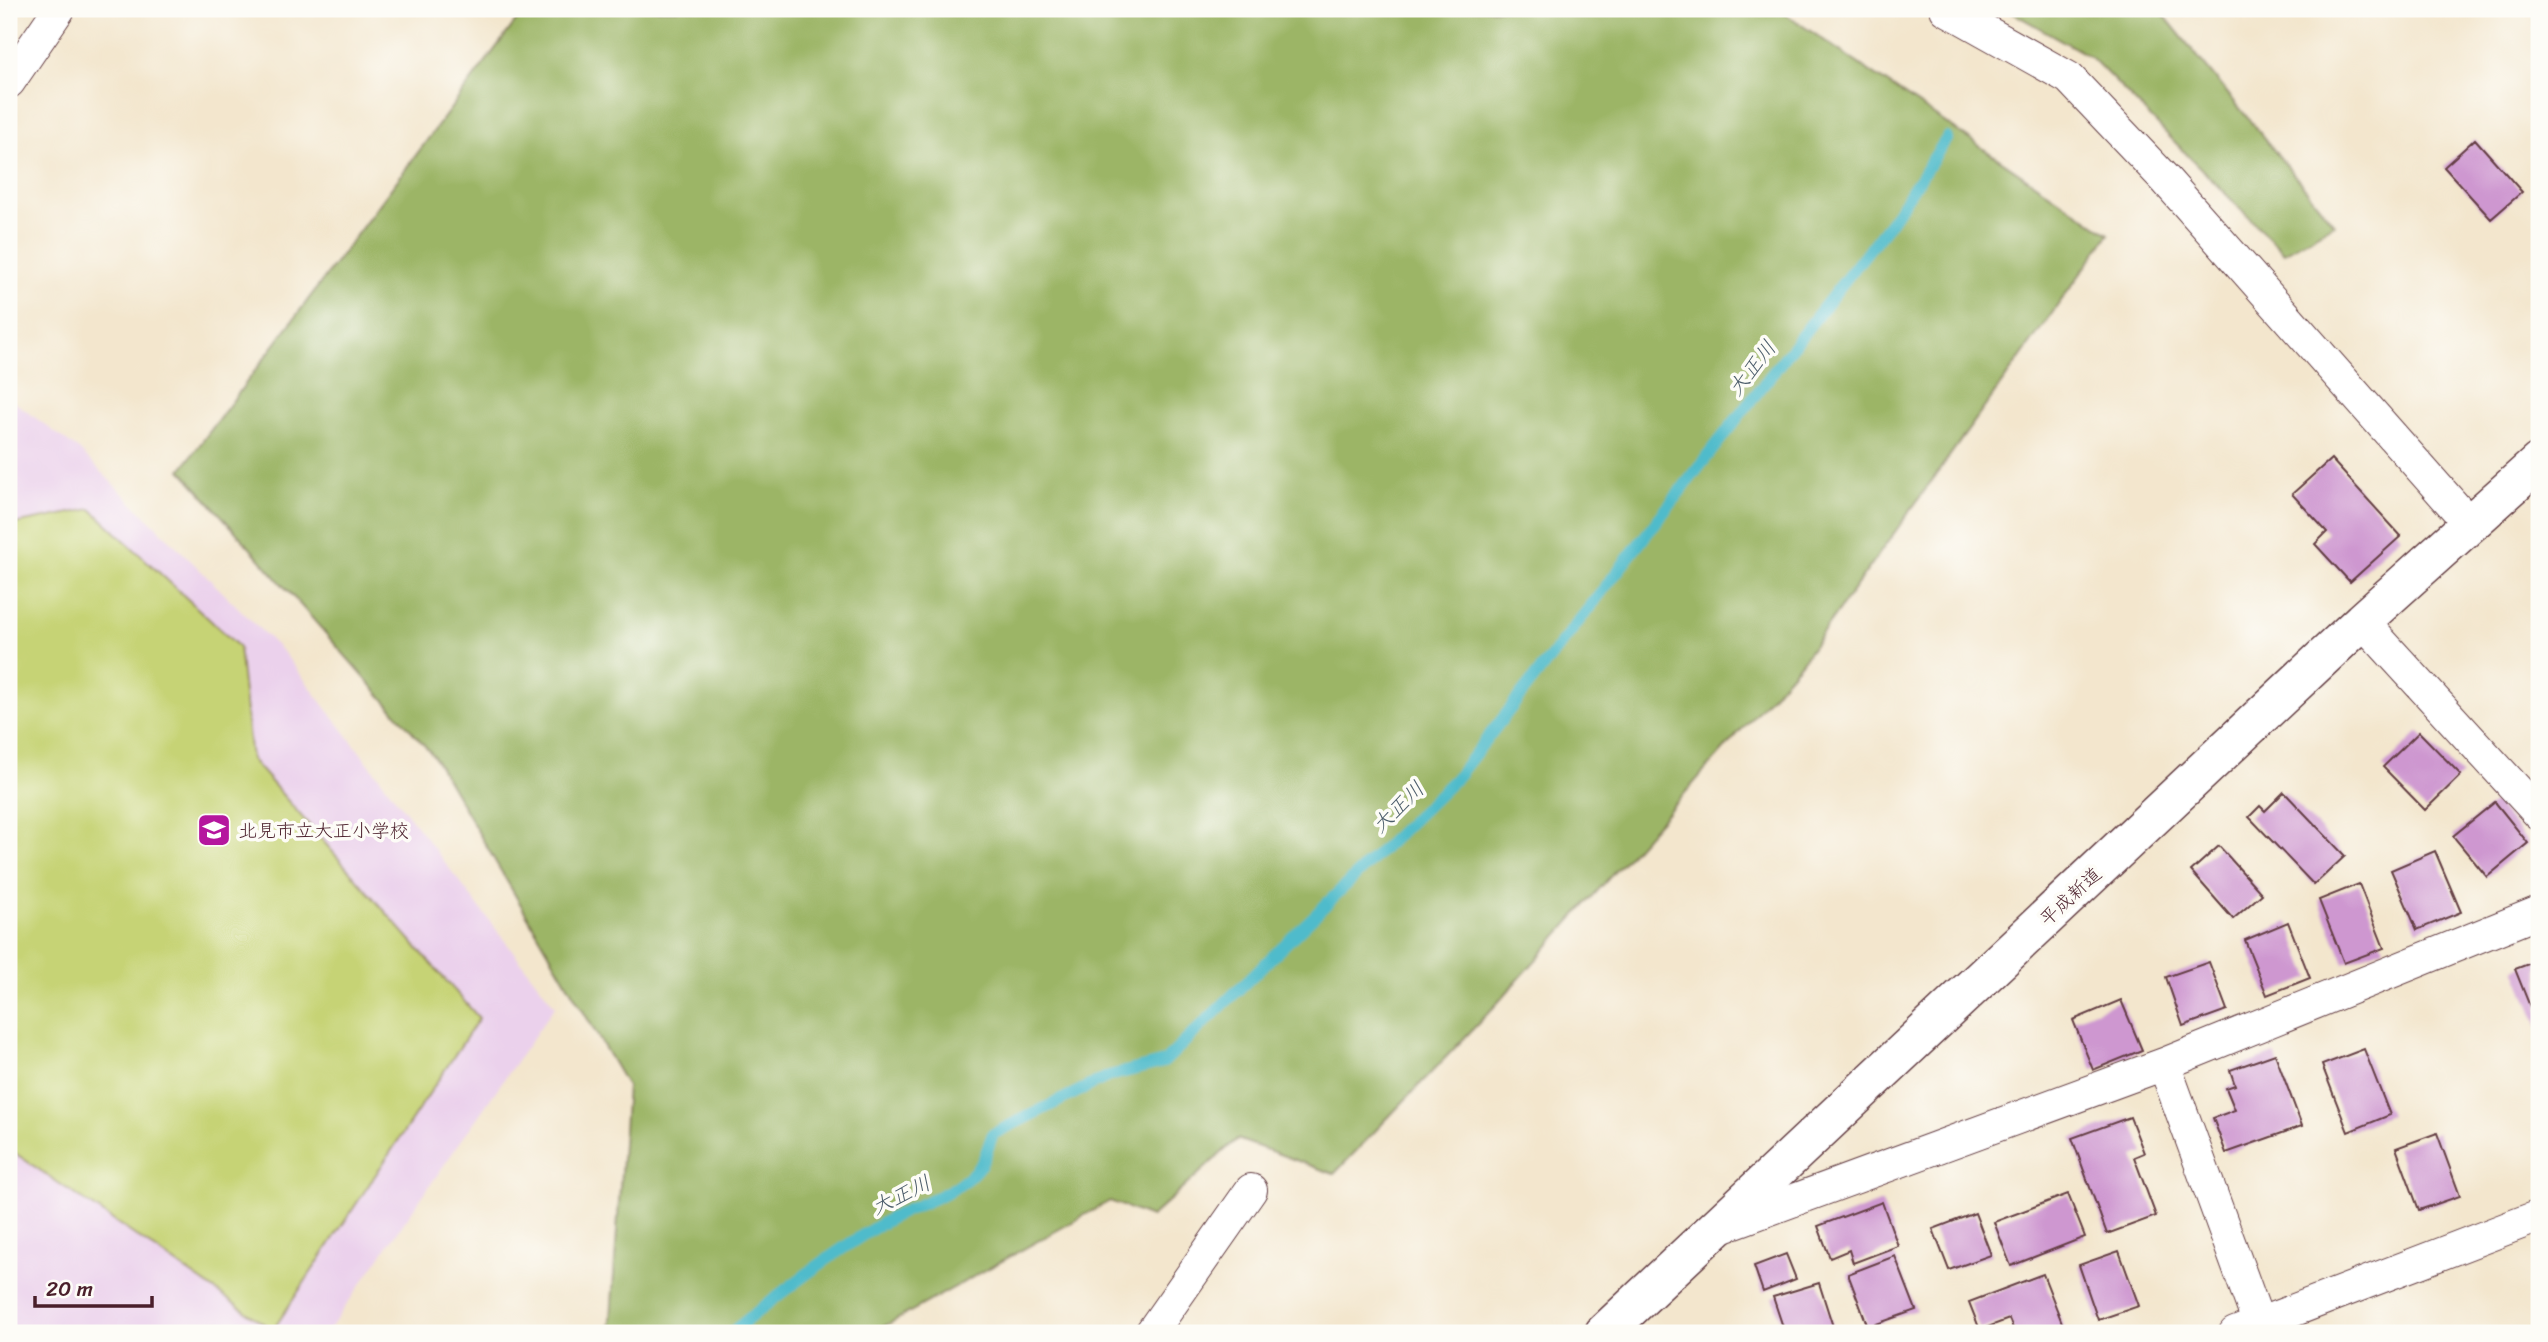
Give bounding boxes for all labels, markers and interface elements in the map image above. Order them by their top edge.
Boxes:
water label: 大正川 [1718,331,1786,405]
water label: 大正川 [1362,771,1434,843]
school or university icon: 北見市立大正小学校 [195,811,233,849]
place label: 北見市立大正小学校 [238,814,409,847]
street label: 平成新道 [2031,858,2109,934]
water label: 大正川 [864,1164,938,1226]
scale bar [35,1265,152,1309]
text: 20 m [46,1270,93,1308]

